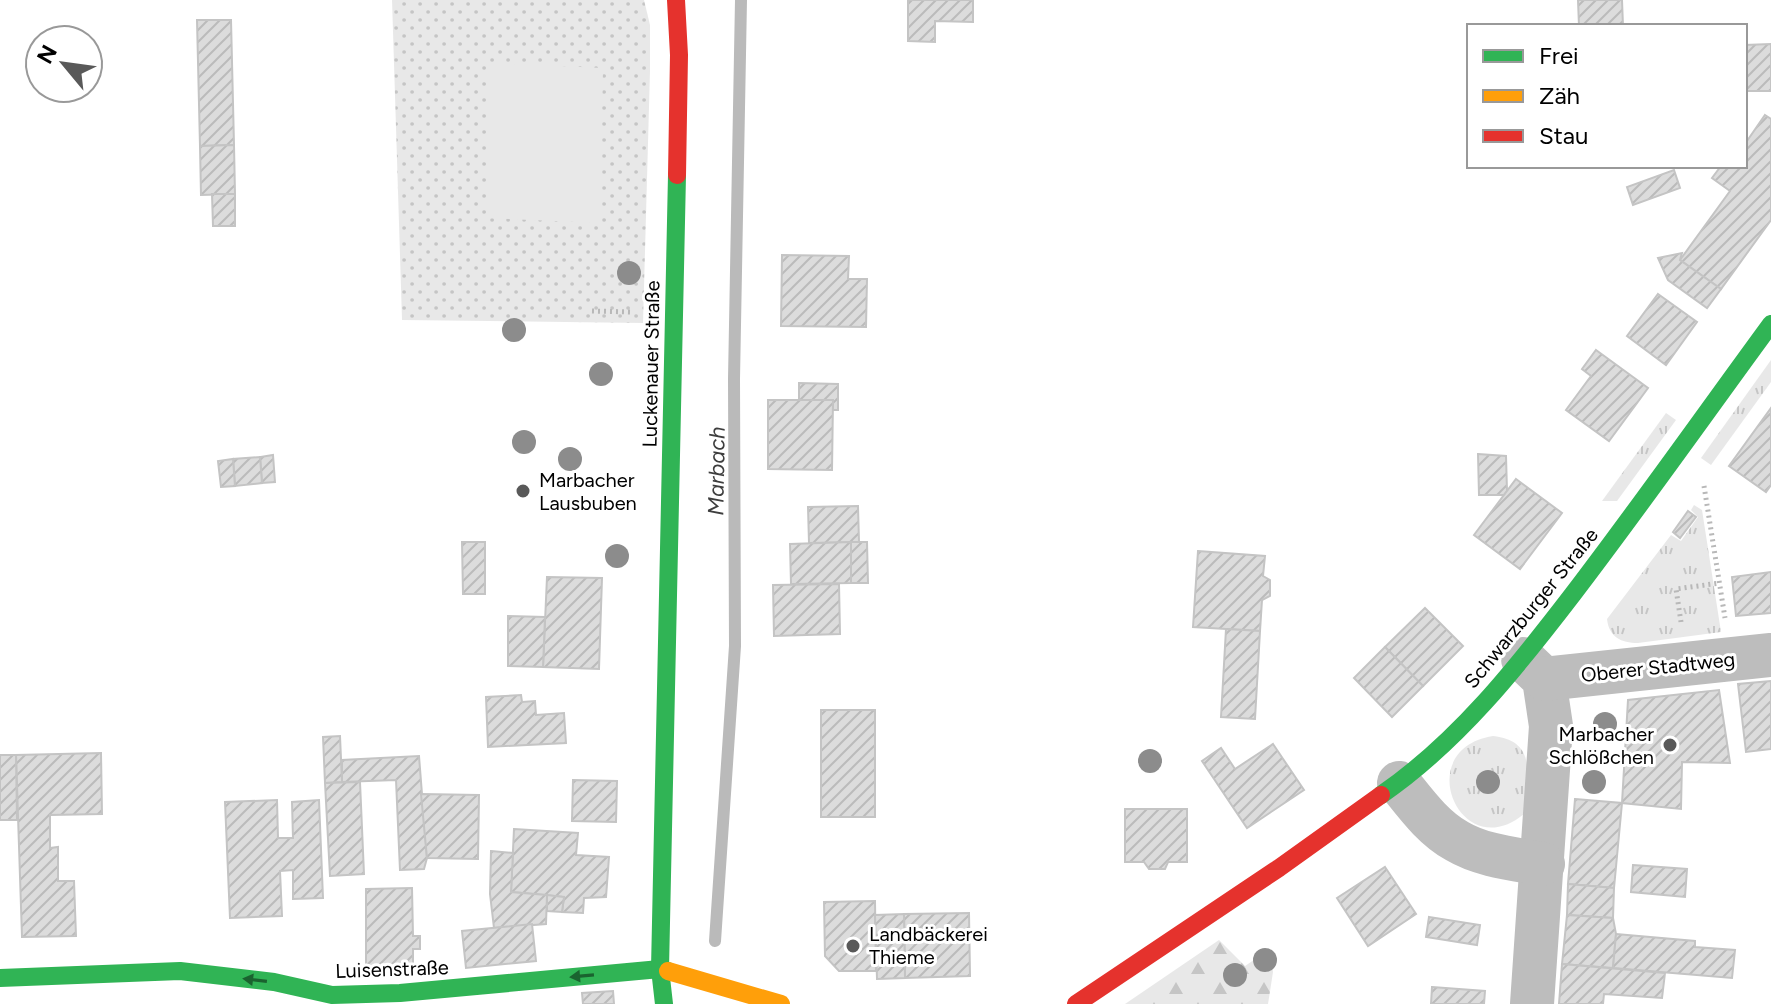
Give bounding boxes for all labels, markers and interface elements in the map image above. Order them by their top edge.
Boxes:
north arrow [24,24,104,104]
legend [1467,24,1747,168]
text: N [31,41,63,69]
text: Frei [1539,41,1579,70]
text: Zäh [1539,81,1580,110]
text: Stau [1539,121,1588,150]
street label: Luckenauer Straße [638,280,664,448]
water label: Marbach [702,426,731,516]
place label: Marbacher Lausbuben [539,468,637,515]
marker: Marbacher Lausbuben [514,482,532,500]
street label: Schwarzburger Straße [1459,523,1603,693]
street label: Oberer Stadtweg [1580,647,1736,687]
place label: Marbacher Schlößchen [1548,722,1654,769]
marker: Marbacher Schlößchen [1661,736,1679,754]
place label: Landbäckerei Thieme [869,922,988,969]
marker: Landbäckerei Thieme [844,937,862,955]
street label: Luisenstraße [335,955,449,983]
one-way arrow [569,970,594,983]
one-way arrow [243,974,268,987]

